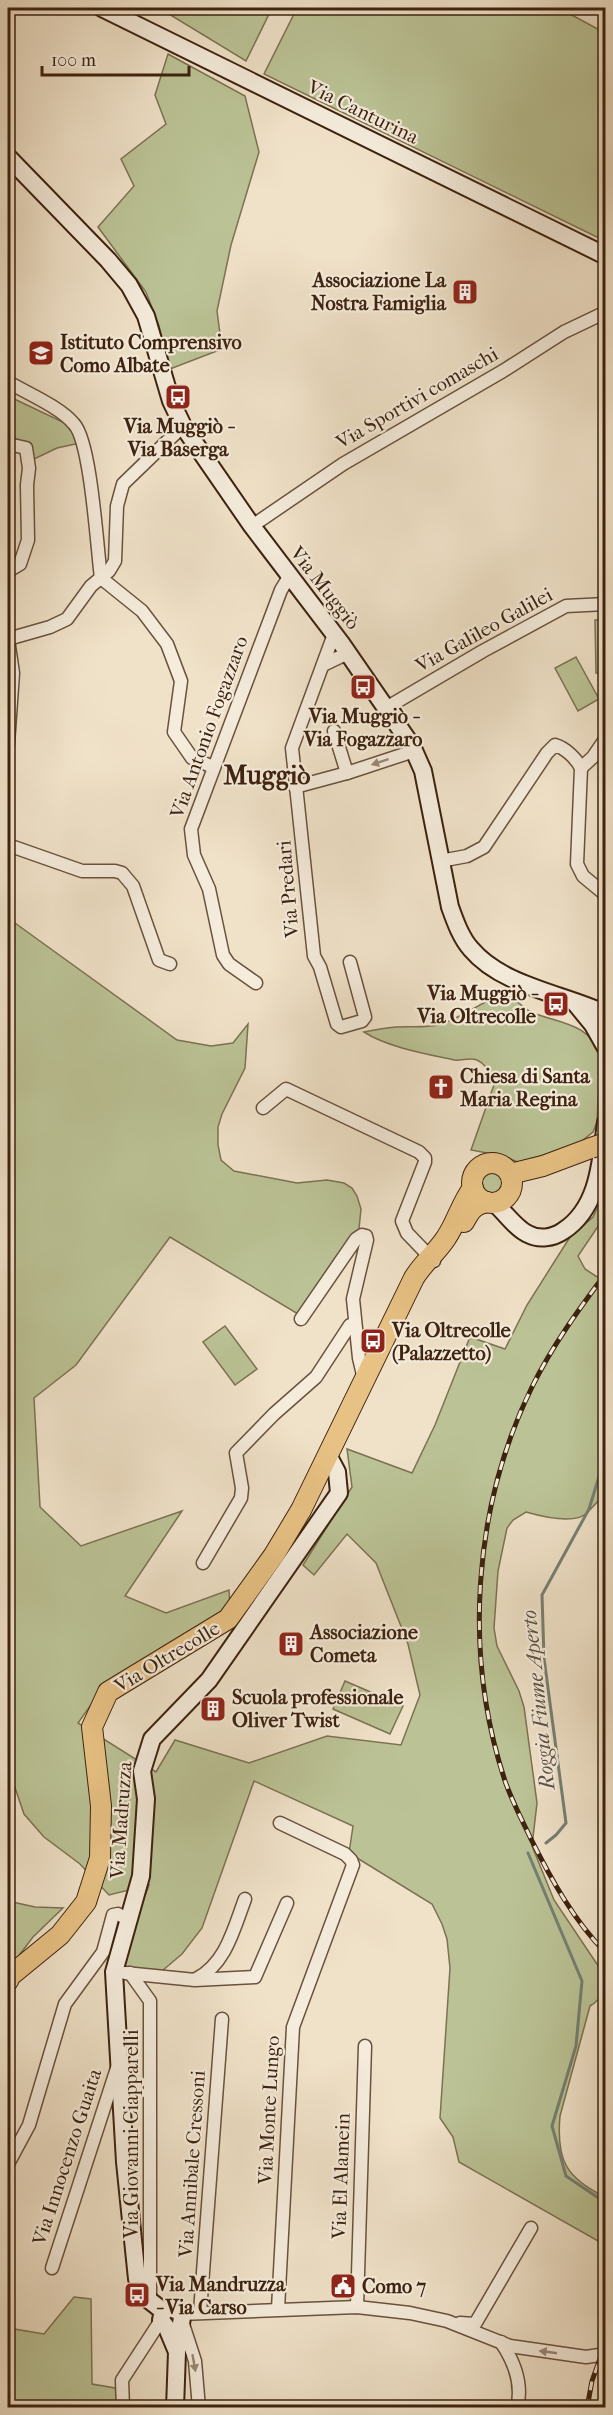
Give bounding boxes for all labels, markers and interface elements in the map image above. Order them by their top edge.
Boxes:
scale bar [42,39,189,77]
text: 100 m [51,50,96,71]
street label: Via Canturina [303,75,423,149]
place label: Associazione La Nostra Famiglia [310,269,447,315]
building icon: Associazione La Nostra Famiglia [450,277,480,307]
place label: Istituto Comprensivo Como Albate [60,331,242,377]
school or university icon: Istituto Comprensivo Como Albate [26,338,56,368]
street label: Via Sportivi comaschi [331,342,502,454]
bus stop icon: Via Muggiò - Via Baserga [163,382,193,412]
place label: Via Muggiò - Via Baserga [123,415,235,461]
street label: Via Muggiò [285,541,365,634]
street label: Via Galileo Galilei [411,583,557,678]
street label: Via Antonio Fogazzaro [165,633,253,822]
bus stop icon: Via Muggiò - Via Fogazzaro [348,672,378,702]
place label: Via Muggiò - Via Fogazzaro [303,705,422,751]
one-way arrow [371,758,389,768]
district label: Muggiò [224,760,310,791]
street label: Via Predari [272,839,304,939]
place label: Via Muggiò - Via Oltrecolle [416,982,539,1028]
bus stop icon: Via Muggiò - Via Oltrecolle [541,989,571,1019]
place label: Chiesa di Santa Maria Regina [459,1065,591,1111]
church icon: Chiesa di Santa Maria Regina [426,1072,456,1102]
place label: Via Oltrecolle (Palazzetto) [391,1319,511,1365]
bus stop icon: Via Oltrecolle (Palazzetto) [358,1326,388,1356]
water label: Roggia Fiume Aperto [517,1609,560,1793]
street label: Via Oltrecolle [109,1617,224,1698]
place label: Associazione Cometa [308,1621,418,1667]
building icon: Associazione Cometa [276,1629,306,1659]
place label: Scuola professionale Oliver Twist [232,1686,403,1732]
building icon: Scuola professionale Oliver Twist [198,1694,228,1724]
street label: Via Madruzza [105,1760,137,1881]
street label: Via Giovanni Ciapparelli [120,2029,143,2240]
street label: Via Monte Lungo [254,2035,284,2186]
street label: Via Innocenzo Guaita [27,2065,107,2249]
street label: Via Annibale Cressoni [174,2070,210,2259]
street label: Via El Alamein [327,2112,355,2240]
public building icon: Como 7 [328,2271,358,2301]
place label: Via Mandruzza - Via Carso [155,2273,286,2319]
place label: Como 7 [362,2275,426,2298]
bus stop icon: Via Mandruzza - Via Carso [122,2280,152,2310]
one-way arrow [538,2347,557,2356]
one-way arrow [190,2354,199,2373]

